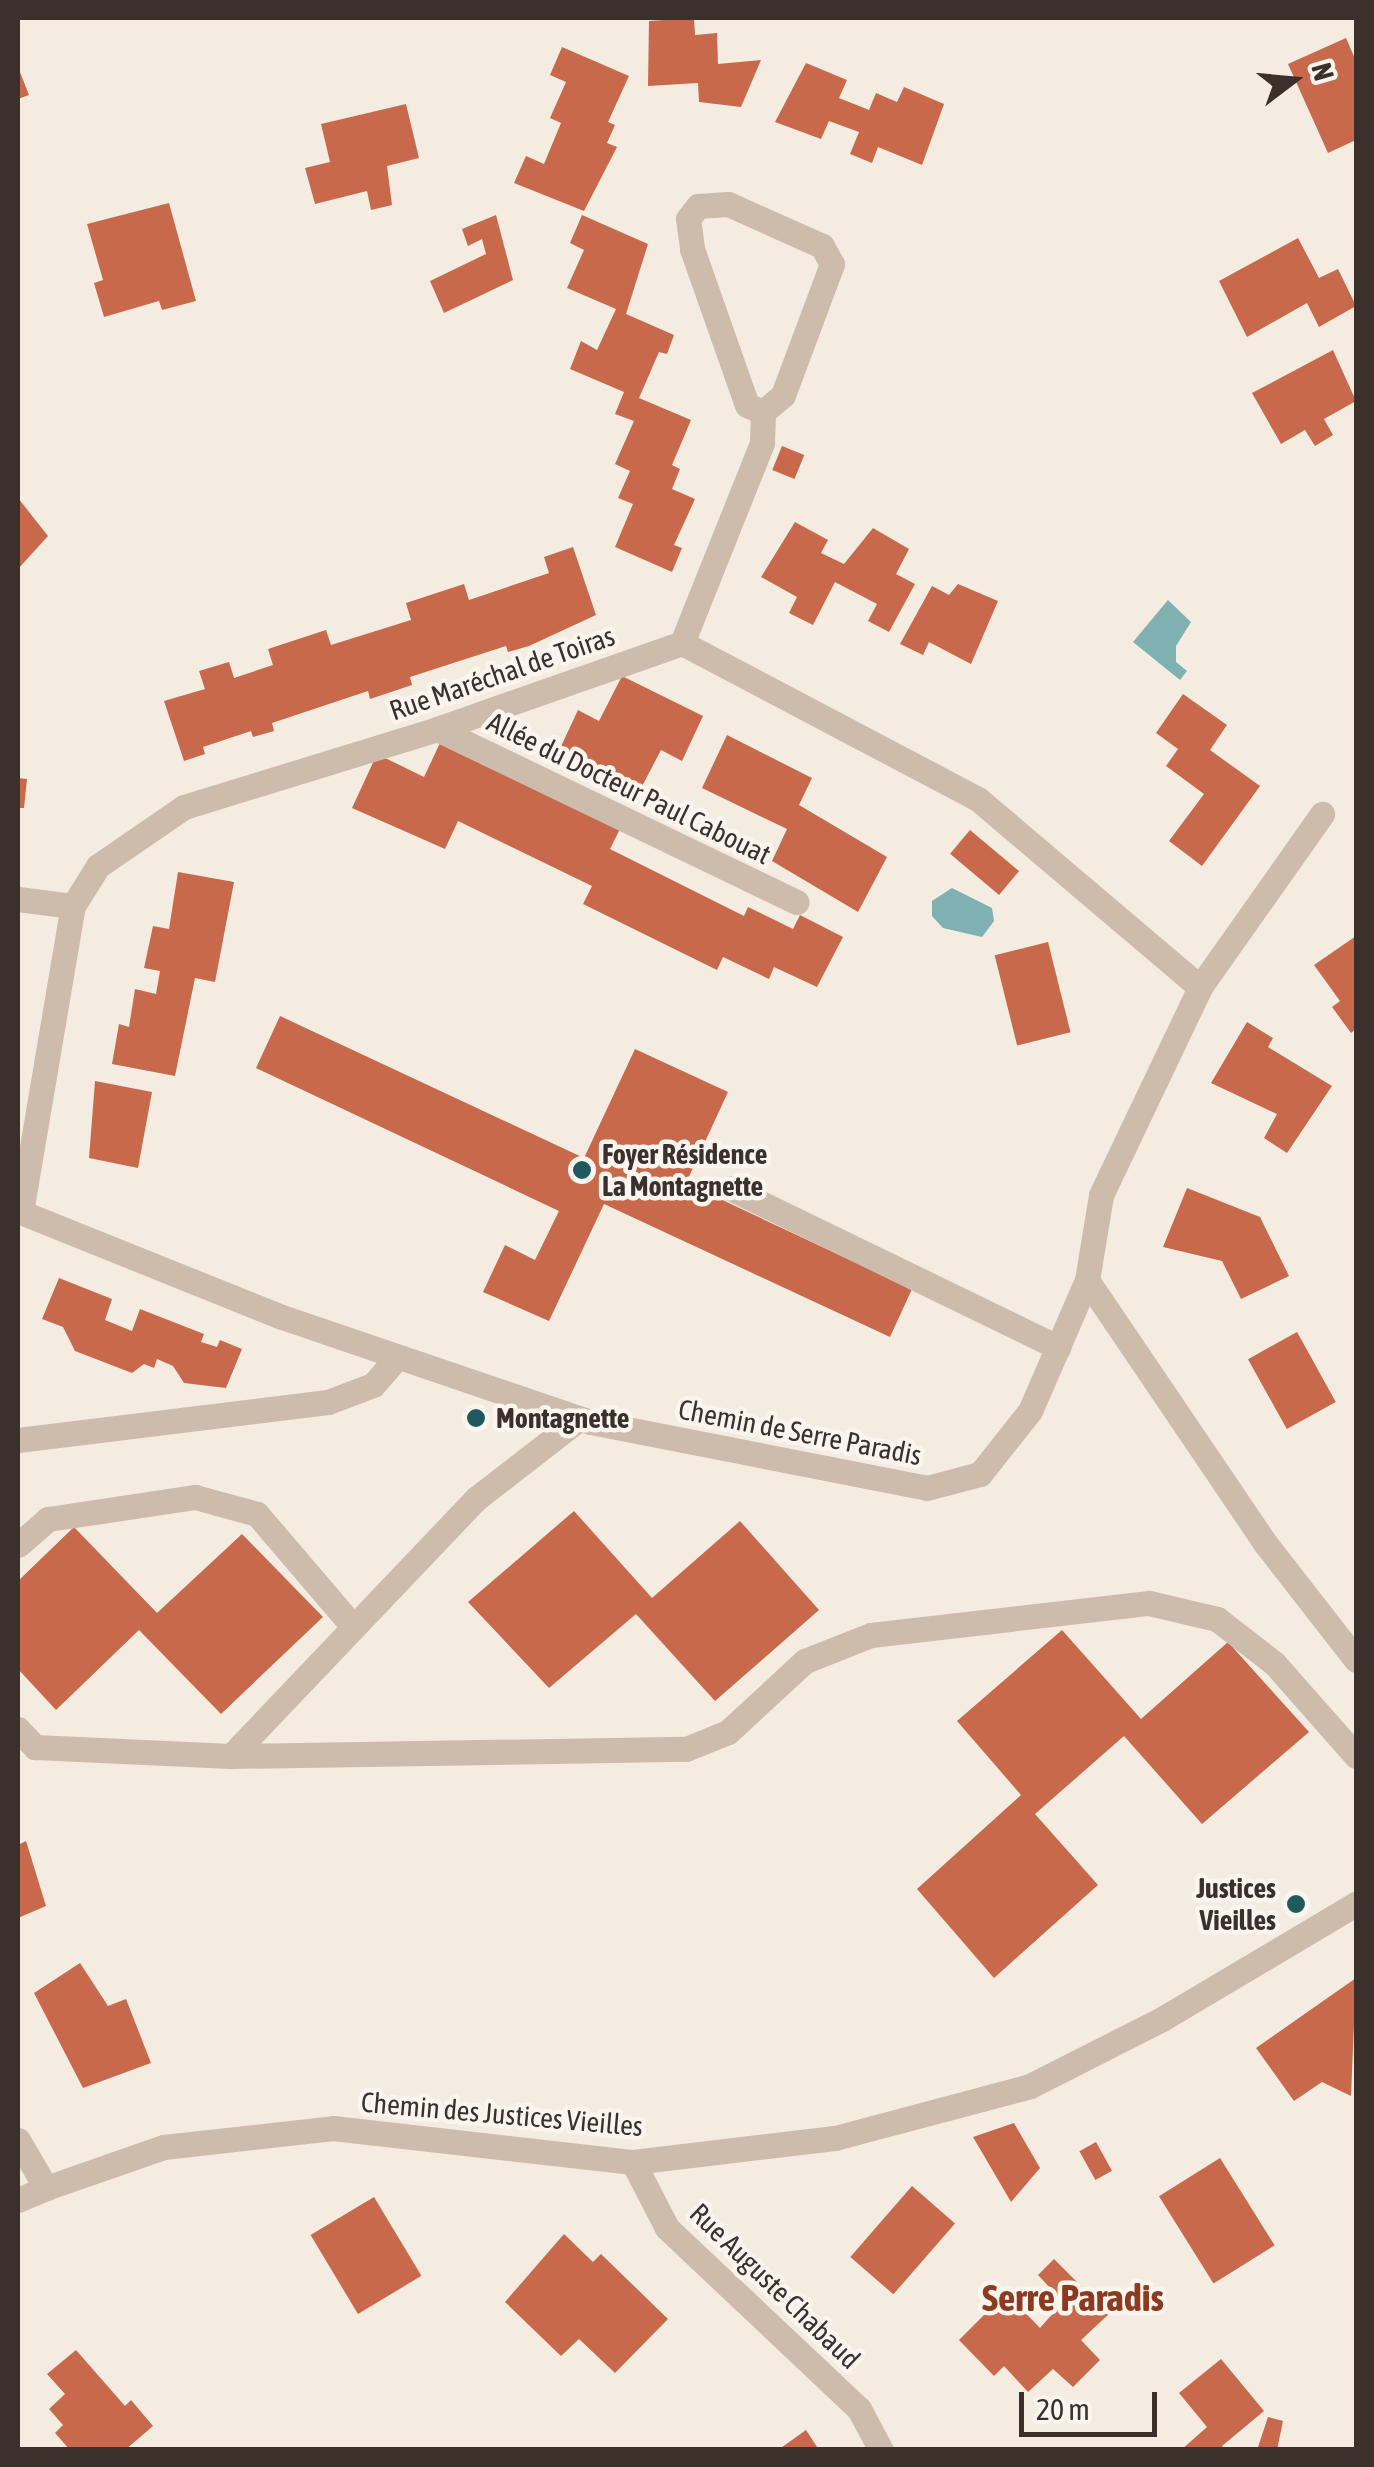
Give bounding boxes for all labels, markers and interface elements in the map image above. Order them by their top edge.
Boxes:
north arrow [1244,30,1344,130]
text: N [1305,59,1340,84]
street label: Rue Maréchal de Toiras [385,619,619,727]
street label: Allée du Docteur Paul Cabouat [482,705,776,871]
place label: Foyer Résidence La Montagnette [602,1137,767,1203]
marker: Foyer Résidence La Montagnette [571,1159,593,1181]
street label: Chemin de Serre Paradis [676,1392,924,1472]
place label: Montagnette [496,1401,629,1435]
marker: Montagnette [465,1407,487,1429]
place label: Justices Vieilles [1196,1871,1276,1937]
marker: Justices Vieilles [1285,1893,1307,1915]
street label: Chemin des Justices Vieilles [360,2085,644,2143]
street label: Rue Auguste Chabaud [683,2196,867,2376]
district label: Serre Paradis [982,2275,1164,2321]
scale bar [1024,2372,1162,2434]
text: 20 m [1036,2392,1090,2426]

